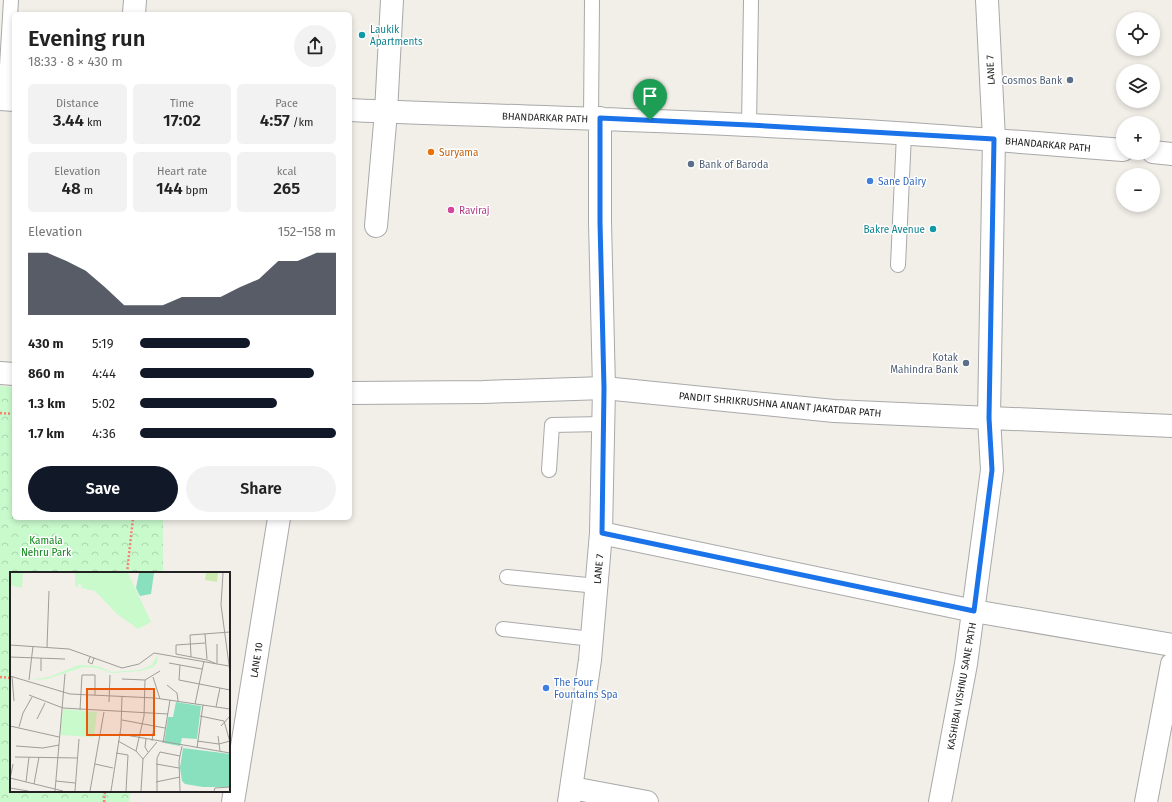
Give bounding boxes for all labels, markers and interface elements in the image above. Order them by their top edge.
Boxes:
map controls [1116,12,1160,212]
button: locate [1116,12,1160,56]
place label: Laukik Apartments [370,24,423,48]
text: Evening run [28,25,145,52]
button: share [294,25,336,67]
marker: Laukik Apartments [357,30,367,40]
text: 18:33 · 8 × 430 m [28,54,123,69]
street label: LANE 7 [984,54,998,85]
button: layers [1116,64,1160,108]
place label: Cosmos Bank [1002,75,1063,87]
marker: Cosmos Bank [1065,75,1075,85]
pin [633,79,667,120]
icon: arrive [639,85,661,107]
text: Distance [56,97,99,110]
text: Time [170,97,194,110]
text: Pace [275,97,298,110]
text: 3.44 [53,110,84,131]
text: 17:02 [163,110,201,131]
text: 4:57 [260,110,290,131]
street label: BHANDARKAR PATH [502,110,588,126]
text: km [84,116,102,129]
text: /km [290,116,314,129]
button: + [1116,116,1160,160]
street label: BHANDARKAR PATH [1004,135,1091,155]
marker: Suryama [426,147,436,157]
place label: Suryama [439,147,478,159]
marker: Bank of Baroda [686,159,696,169]
place label: Bank of Baroda [699,159,768,171]
text: Elevation [54,165,100,178]
text: Heart rate [157,165,207,178]
text: kcal [277,165,297,178]
button: − [1116,168,1160,212]
marker: Sane Dairy [865,176,875,186]
place label: Sane Dairy [878,176,926,188]
text: 48 [62,178,81,199]
text: 144 [156,178,183,199]
text: 265 [273,178,300,199]
text: m [81,184,93,197]
text: bpm [183,184,208,197]
marker: Raviraj [446,205,456,215]
place label: Raviraj [459,205,490,217]
text: Elevation [28,224,82,239]
text: 152–158 m [278,224,336,239]
place label: Bakre Avenue [864,224,925,236]
marker: Bakre Avenue [928,224,938,234]
text: 430 m [28,336,64,351]
text: 5:19 [92,336,114,351]
place label: Kotak Mahindra Bank [890,352,959,376]
marker: Kotak Mahindra Bank [961,358,971,368]
text: 860 m [28,366,65,381]
text: 4:44 [92,366,116,381]
street label: PANDIT SHRIKRUSHNA ANANT JAKATDAR PATH [678,390,882,420]
text: 1.3 km [28,396,65,411]
text: 5:02 [92,396,115,411]
text: 1.7 km [28,426,64,441]
text: 4:36 [92,426,116,441]
button: Save [28,466,178,512]
button: Share [186,466,336,512]
park label: Kamala Nehru Park [21,535,72,559]
street label: LANE 7 [592,553,606,585]
inset map [10,572,230,792]
street label: KASHIBAI VISHNU SANE PATH [945,621,979,751]
street label: LANE 10 [248,641,266,679]
place label: The Four Fountains Spa [554,677,618,701]
marker: The Four Fountains Spa [541,683,551,693]

